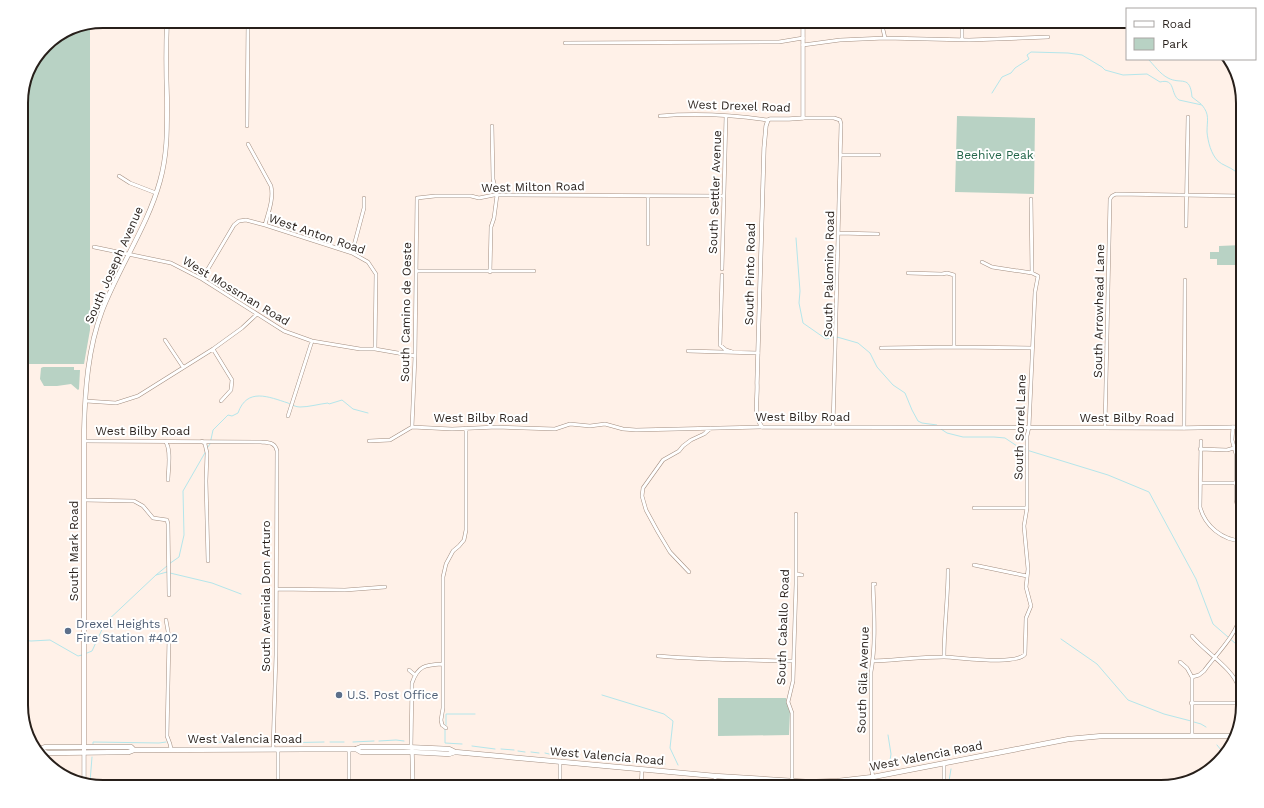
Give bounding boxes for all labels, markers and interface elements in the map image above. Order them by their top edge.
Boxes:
legend [1126,8,1256,60]
text: Road [1162,17,1191,31]
text: Park [1162,37,1188,51]
street label: West Drexel Road [687,97,791,115]
street label: South Settler Avenue [706,130,724,254]
park label: Beehive Peak [956,148,1034,162]
street label: West Milton Road [481,179,585,195]
street label: South Joseph Avenue [82,204,146,326]
street label: West Anton Road [267,211,367,257]
street label: South Palomino Road [821,211,837,337]
street label: South Pinto Road [742,223,758,325]
street label: South Camino de Oeste [398,242,414,382]
street label: South Arrowhead Lane [1091,244,1107,378]
street label: West Mossman Road [180,253,292,329]
street label: South Sorrel Lane [1011,374,1029,480]
street label: West Bilby Road [756,410,850,424]
street label: West Bilby Road [434,411,528,425]
street label: West Bilby Road [1080,411,1174,425]
street label: West Bilby Road [96,424,190,438]
street label: South Mark Road [67,501,81,601]
street label: South Avenida Don Arturo [259,520,273,672]
street label: South Caballo Road [774,569,792,685]
place label: Drexel Heights Fire Station #402 [76,617,178,645]
marker: Drexel Heights Fire Station #402 [63,626,73,636]
street label: South Gila Avenue [854,626,872,734]
place label: U.S. Post Office [347,688,439,702]
marker: U.S. Post Office [334,690,344,700]
street label: West Valencia Road [188,732,302,746]
street label: West Valencia Road [868,738,984,774]
street label: West Valencia Road [549,744,665,768]

